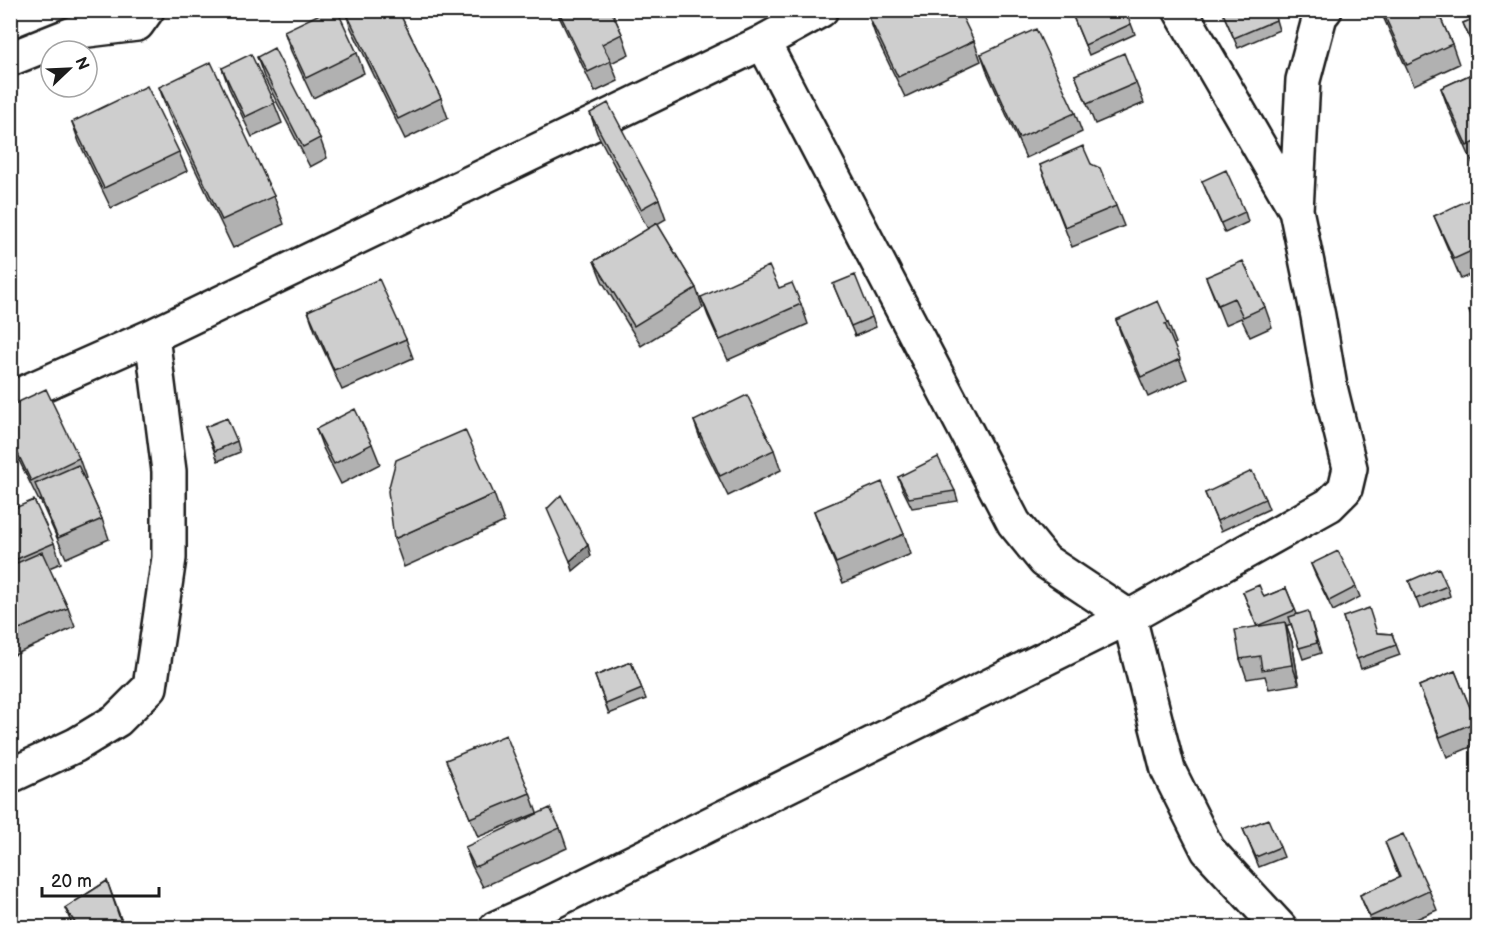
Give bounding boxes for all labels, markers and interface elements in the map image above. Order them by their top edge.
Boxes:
north arrow [39,39,99,99]
text: N [70,54,93,73]
scale bar [42,860,159,898]
text: 20 m [51,871,92,892]

